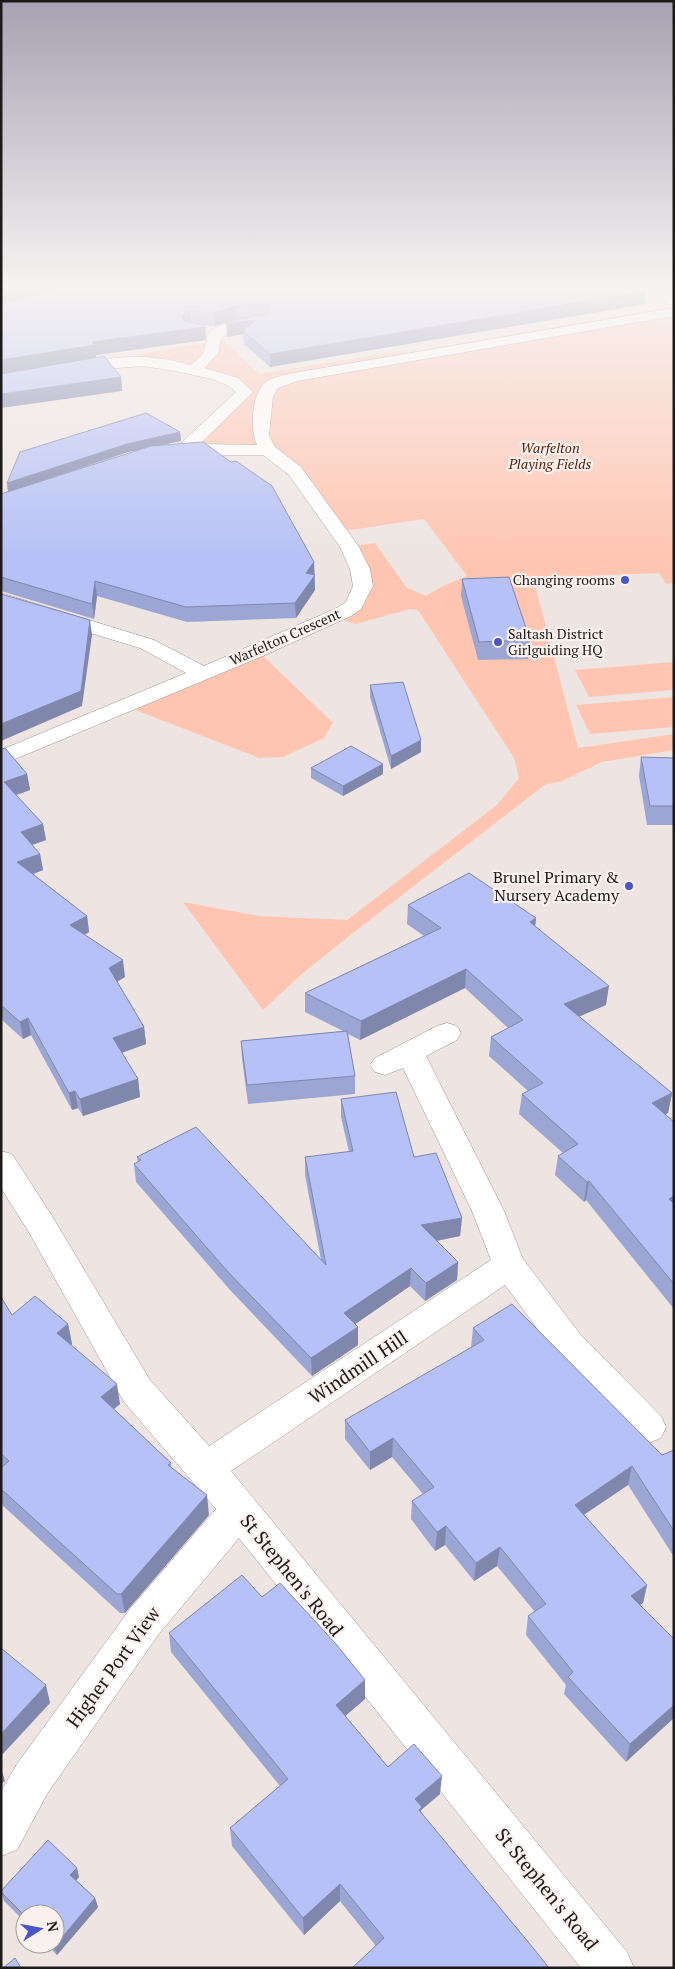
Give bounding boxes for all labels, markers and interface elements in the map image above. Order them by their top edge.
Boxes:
park label: Warfelton Playing Fields [508,438,592,473]
place label: Changing rooms [513,570,615,589]
marker: Changing rooms [619,574,631,586]
street label: Warfelton Crescent [226,603,344,670]
place label: Saltash District Girlguiding HQ [508,624,604,659]
marker: Saltash District Girlguiding HQ [492,636,504,648]
place label: Brunel Primary & Nursery Academy [493,866,620,906]
marker: Brunel Primary & Nursery Academy [623,880,635,892]
street label: Windmill Hill [303,1324,412,1409]
street label: St Stephen's Road [235,1508,350,1641]
street label: Higher Port View [60,1600,166,1732]
street label: St Stephen's Road [490,1822,605,1955]
north arrow [15,1904,65,1954]
text: N [43,1919,64,1934]

